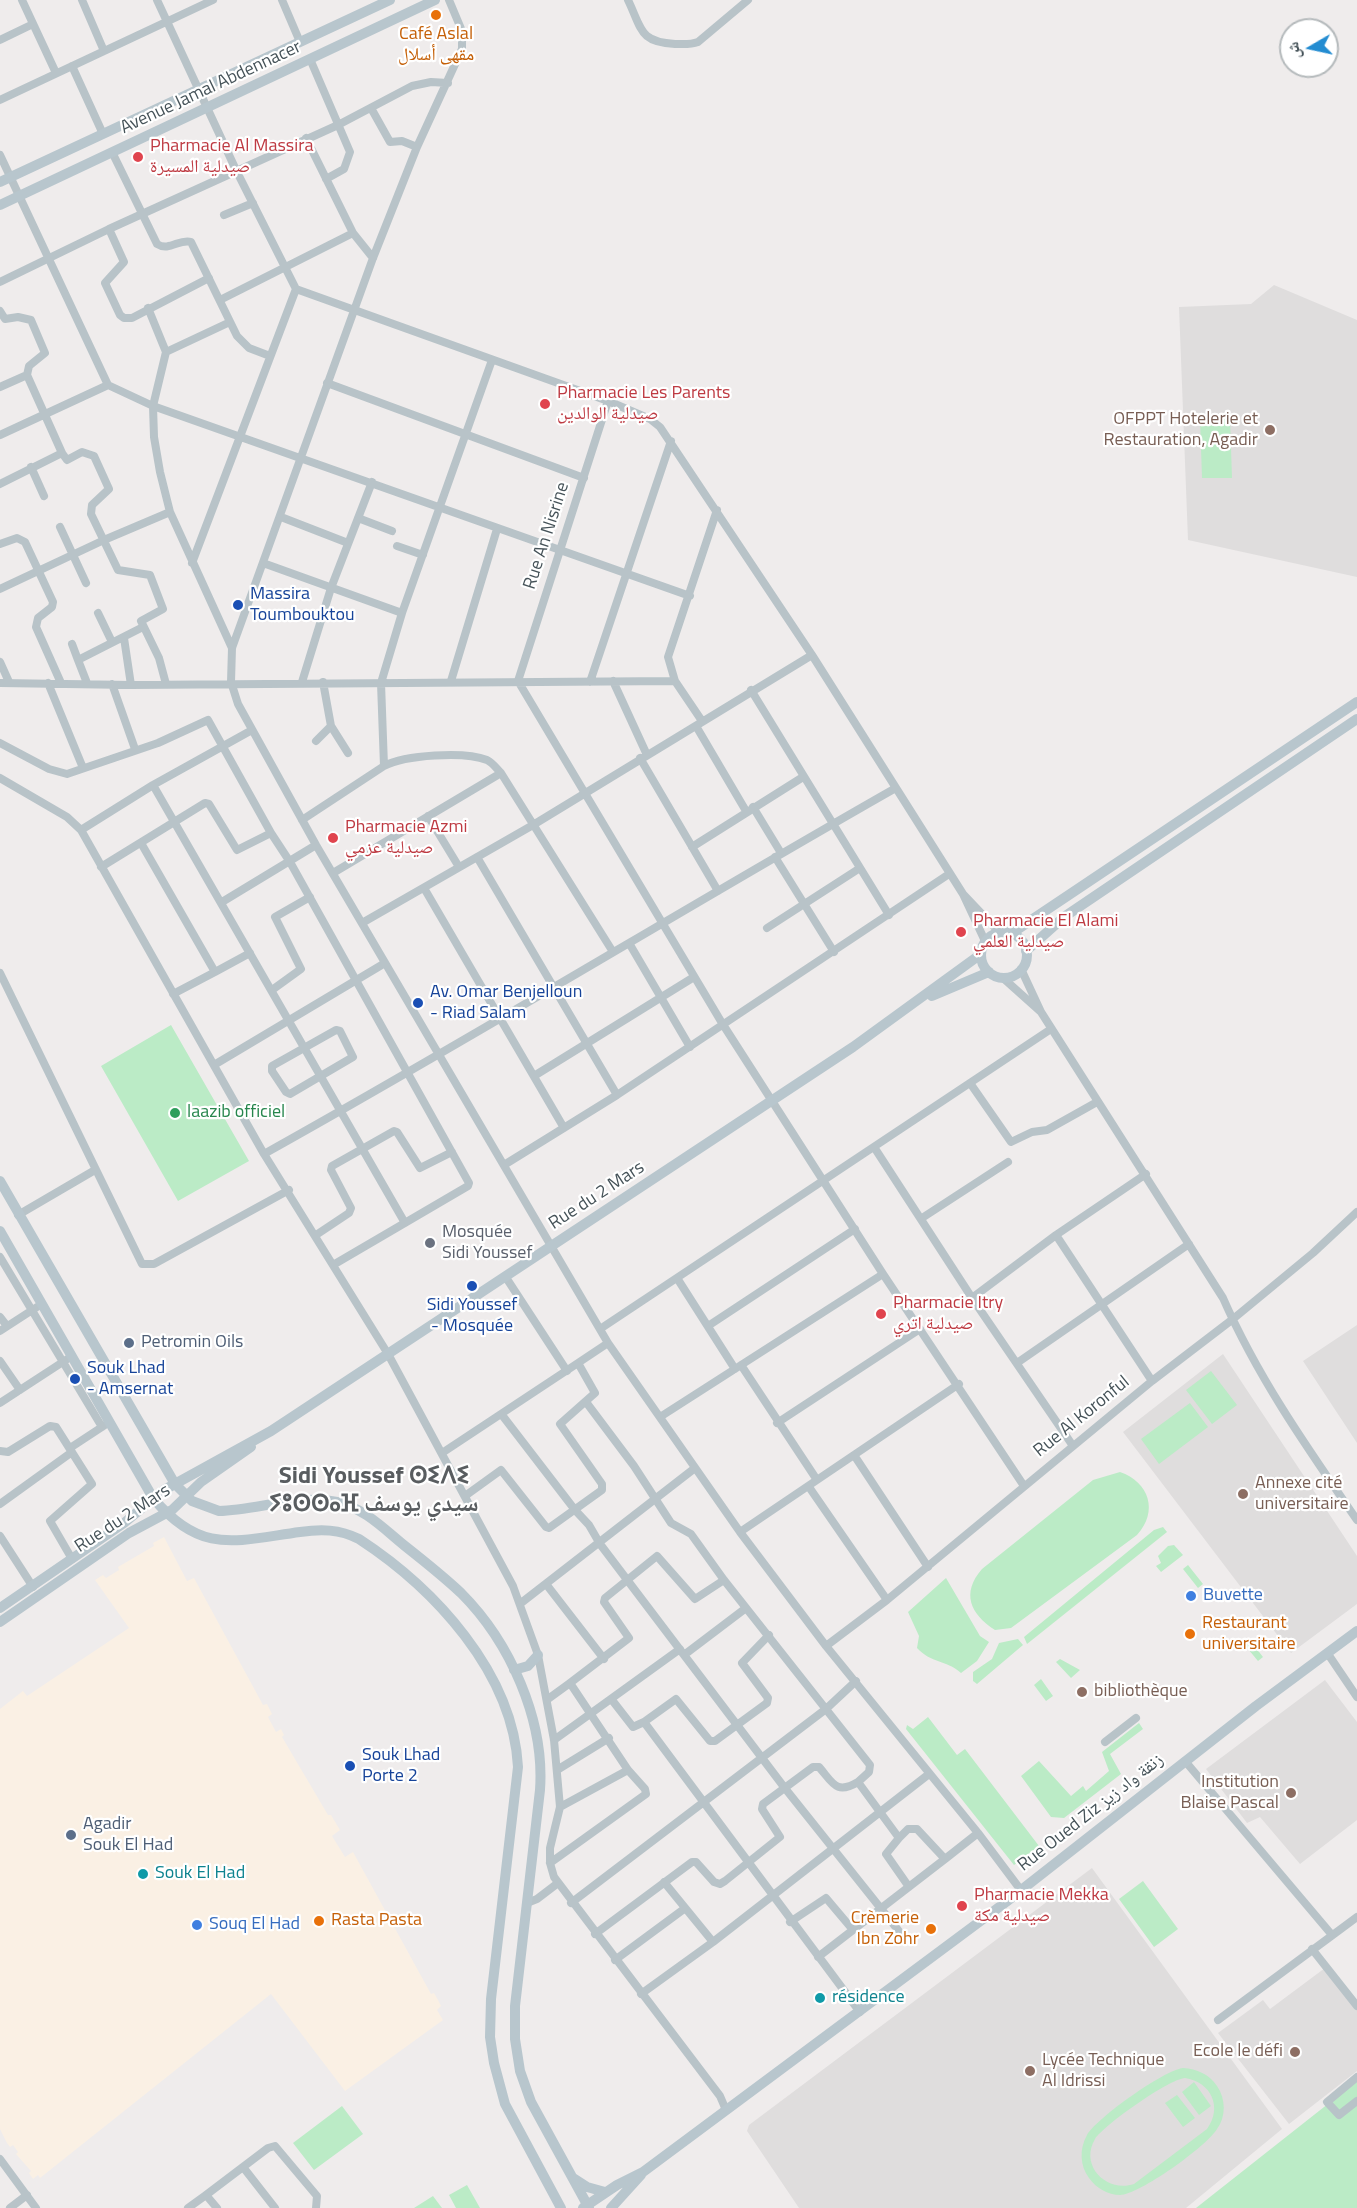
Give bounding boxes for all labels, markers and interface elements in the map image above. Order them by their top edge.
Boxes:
marker: Café Aslal مقهى أسلال [429,8,443,22]
north arrow [1279,18,1339,78]
place label: Café Aslal مقهى أسلال [398,24,474,66]
street label: Avenue Jamal Abdennacer [117,37,305,139]
text: ش [1280,40,1306,61]
place label: Pharmacie Al Massira صيدلية المسيرة [150,136,313,178]
marker: Pharmacie Al Massira صيدلية المسيرة [131,150,145,164]
place label: Pharmacie Les Parents صيدلية الوالدين [557,383,730,426]
marker: Pharmacie Les Parents صيدلية الوالدين [538,397,552,411]
place label: OFPPT Hotelerie et Restauration, Agadir [1104,409,1258,452]
marker: OFPPT Hotelerie et Restauration, Agadir [1263,423,1277,437]
street label: Rue An Nisrine [520,480,574,592]
place label: Massira Toumbouktou [250,584,354,626]
marker: Massira Toumbouktou [231,598,245,612]
place label: Pharmacie Azmi صيدلية عزمي [345,817,467,860]
marker: Pharmacie Azmi صيدلية عزمي [326,831,340,845]
place label: Pharmacie El Alami صيدلية العلمي [973,911,1118,954]
marker: Pharmacie El Alami صيدلية العلمي [954,925,968,939]
place label: Av. Omar Benjelloun - Riad Salam [430,982,582,1024]
marker: Av. Omar Benjelloun - Riad Salam [411,996,425,1010]
place label: laazib officiel [187,1102,285,1124]
marker: laazib officiel [168,1106,182,1120]
street label: Rue du 2 Mars [545,1157,649,1235]
place label: Mosquée Sidi Youssef [442,1222,532,1264]
marker: Mosquée Sidi Youssef [423,1236,437,1250]
marker: Sidi Youssef - Mosquée [465,1279,479,1293]
place label: Pharmacie Itry صيدلية اتري [893,1293,1003,1336]
place label: Sidi Youssef - Mosquée [427,1295,517,1338]
marker: Pharmacie Itry صيدلية اتري [874,1307,888,1321]
place label: Petromin Oils [141,1332,243,1354]
marker: Petromin Oils [122,1336,136,1350]
place label: Souk Lhad - Amsernat [87,1358,173,1400]
marker: Souk Lhad - Amsernat [68,1372,82,1386]
street label: Rue Al Koronful [1030,1372,1134,1462]
district label: Sidi Youssef ⵙⵉⴷⵉ ⵢⵓⵙⵙⴰⴼ سيدي يوسف [269,1463,479,1519]
place label: Annexe cité universitaire [1255,1473,1349,1516]
street label: Rue du 2 Mars [71,1480,175,1558]
marker: Annexe cité universitaire [1236,1487,1250,1501]
place label: Buvette [1203,1585,1263,1607]
marker: Buvette [1184,1589,1198,1603]
place label: Restaurant universitaire [1202,1613,1296,1656]
marker: Restaurant universitaire [1183,1627,1197,1641]
place label: bibliothèque [1094,1681,1188,1703]
marker: bibliothèque [1075,1685,1089,1699]
place label: Souk Lhad Porte 2 [362,1745,440,1788]
street label: Rue Oued Ziz زنقة واد زيز [1014,1749,1168,1877]
marker: Souk Lhad Porte 2 [343,1759,357,1773]
place label: Institution Blaise Pascal [1180,1772,1279,1814]
marker: Institution Blaise Pascal [1284,1786,1298,1800]
place label: Agadir Souk El Had [83,1814,173,1856]
marker: Agadir Souk El Had [64,1828,78,1842]
place label: Souk El Had [155,1863,245,1885]
marker: Souk El Had [136,1867,150,1881]
place label: Pharmacie Mekka صيدلية مكة [974,1885,1109,1928]
marker: Pharmacie Mekka صيدلية مكة [955,1899,969,1913]
place label: Crèmerie Ibn Zohr [851,1908,919,1950]
place label: Rasta Pasta [331,1910,422,1932]
place label: Souq El Had [209,1914,300,1936]
marker: Rasta Pasta [312,1914,326,1928]
marker: Souq El Had [190,1918,204,1932]
marker: Crèmerie Ibn Zohr [924,1922,938,1936]
place label: résidence [832,1987,905,2009]
marker: résidence [813,1991,827,2005]
place label: Ecole le défi [1193,2041,1283,2063]
marker: Ecole le défi [1288,2045,1302,2059]
place label: Lycée Technique Al Idrissi [1042,2050,1164,2092]
marker: Lycée Technique Al Idrissi [1023,2064,1037,2078]

